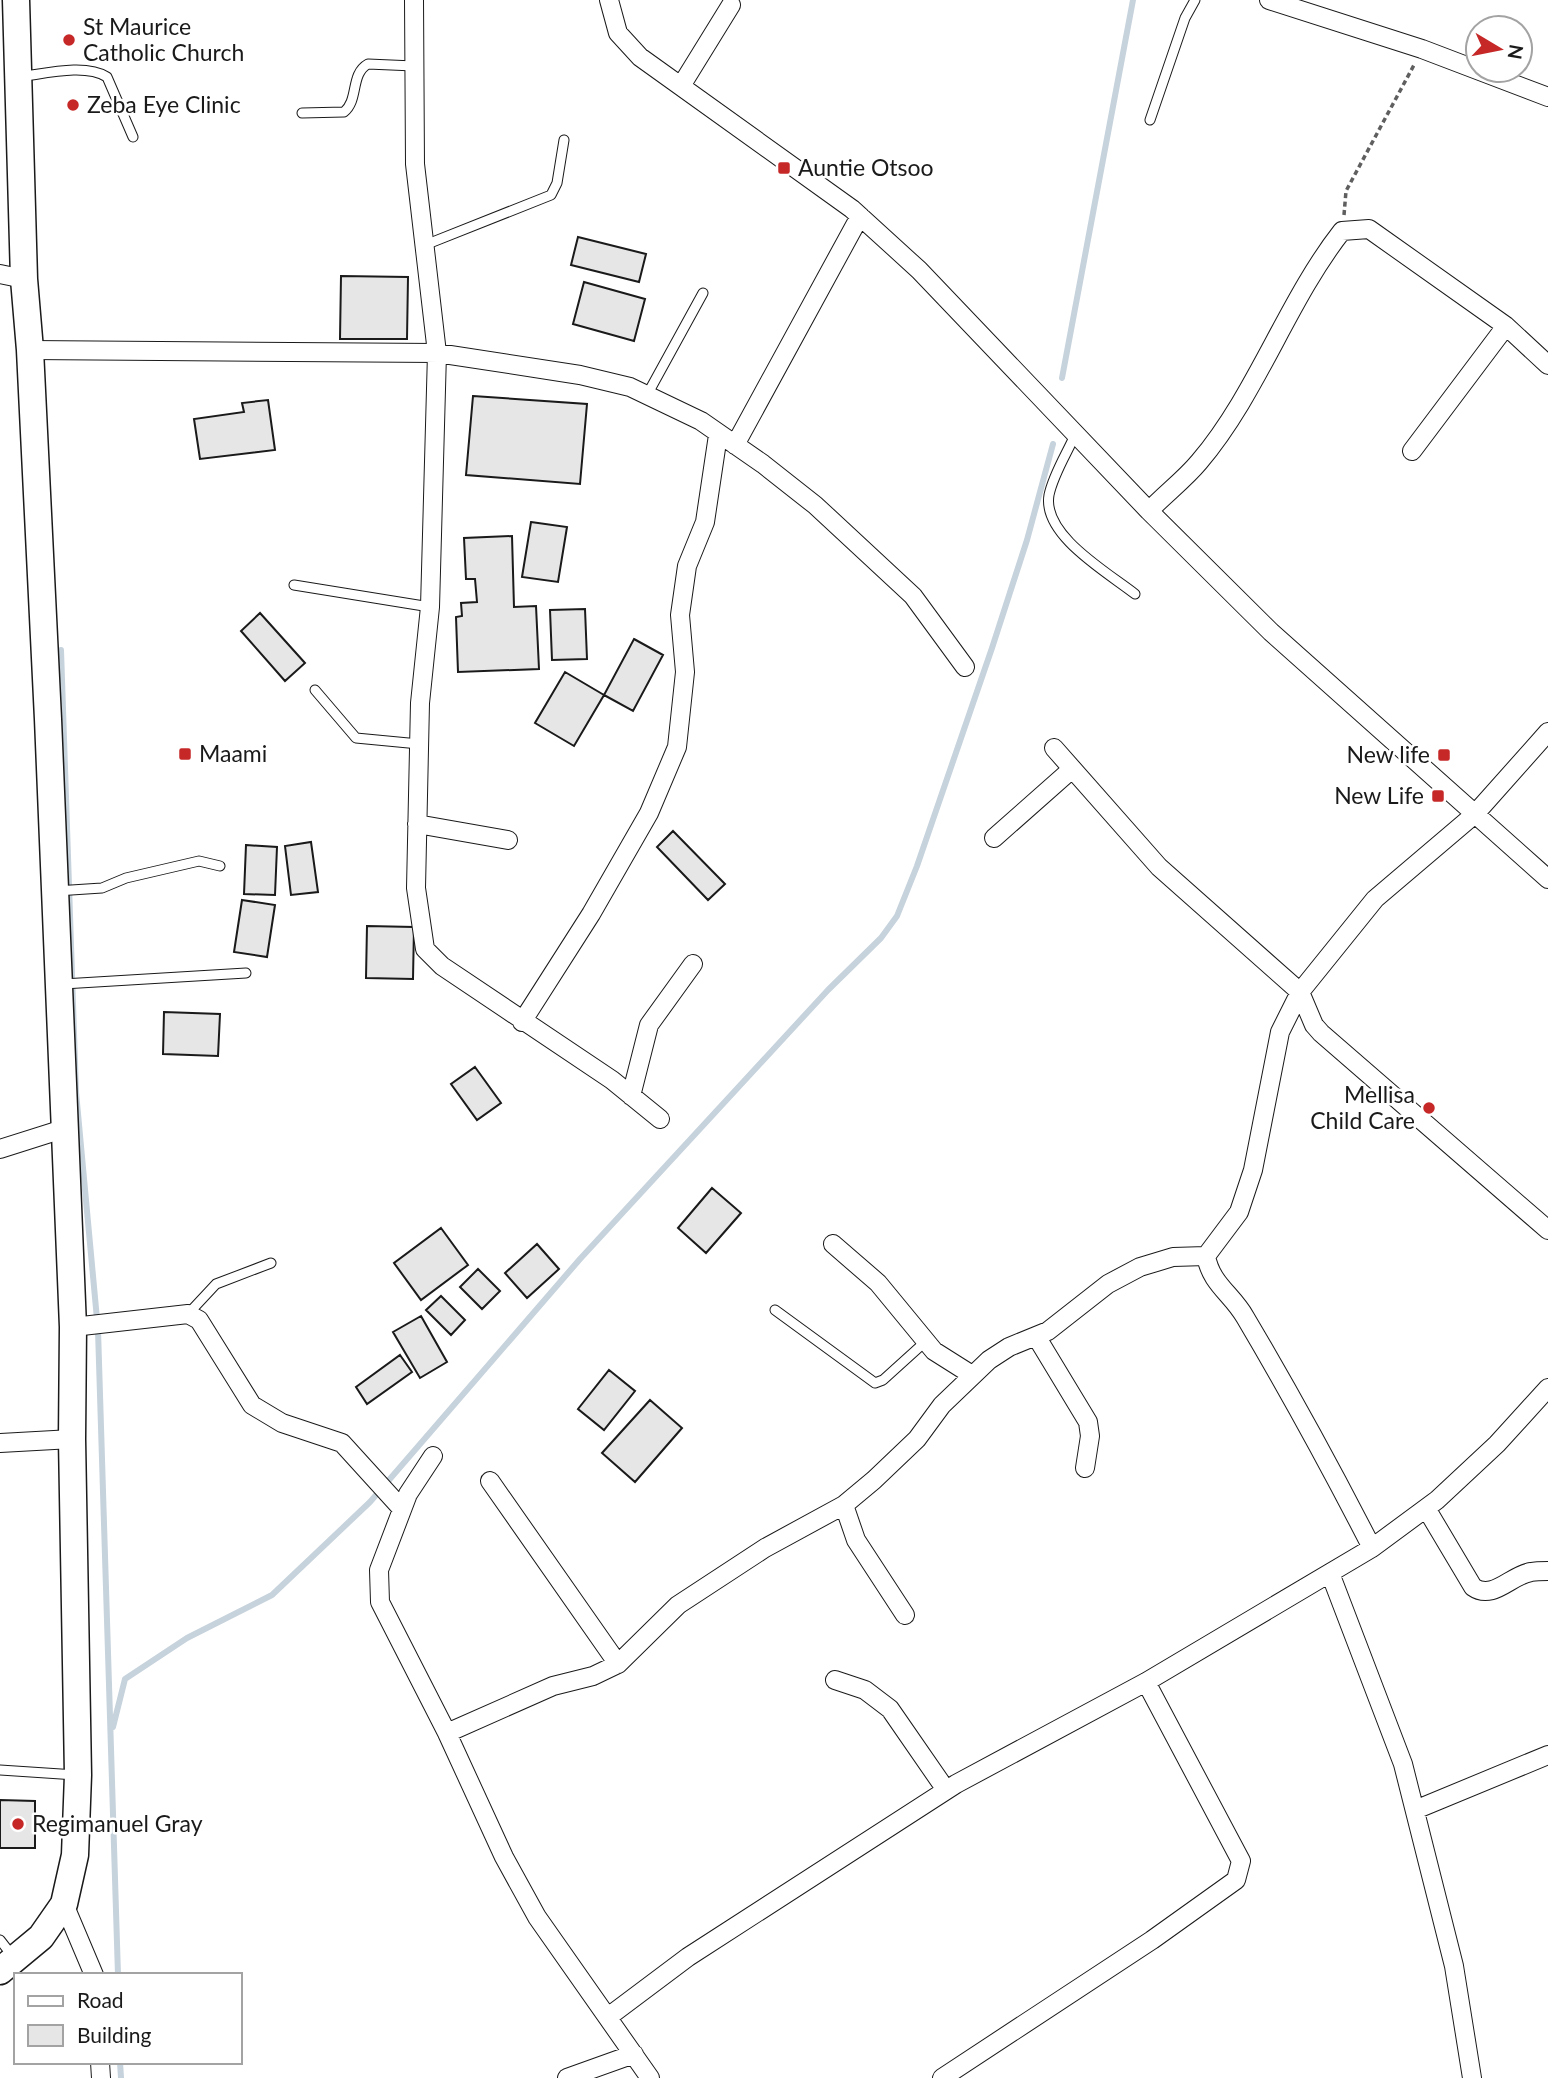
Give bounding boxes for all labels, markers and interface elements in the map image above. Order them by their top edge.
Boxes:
place label: St Maurice Catholic Church [83,12,244,66]
north arrow [1464,14,1534,84]
marker: St Maurice Catholic Church [61,32,77,48]
text: N [1504,43,1529,61]
place label: Zeba Eye Clinic [87,90,241,118]
marker: Zeba Eye Clinic [65,97,81,113]
place label: Auntie Otsoo [798,153,934,181]
marker: Auntie Otsoo [776,160,792,176]
place label: Maami [199,739,267,767]
place label: New life [1347,740,1430,768]
marker: Maami [177,746,193,762]
marker: New life [1436,747,1452,763]
place label: New Life [1334,781,1424,809]
marker: New Life [1430,788,1446,804]
place label: Mellisa Child Care [1310,1080,1415,1134]
marker: Mellisa Child Care [1421,1100,1437,1116]
place label: Regimanuel Gray [32,1809,203,1837]
marker: Regimanuel Gray [10,1816,26,1832]
legend [14,1973,242,2064]
text: Road [77,1987,124,2012]
text: Building [77,2022,152,2047]

